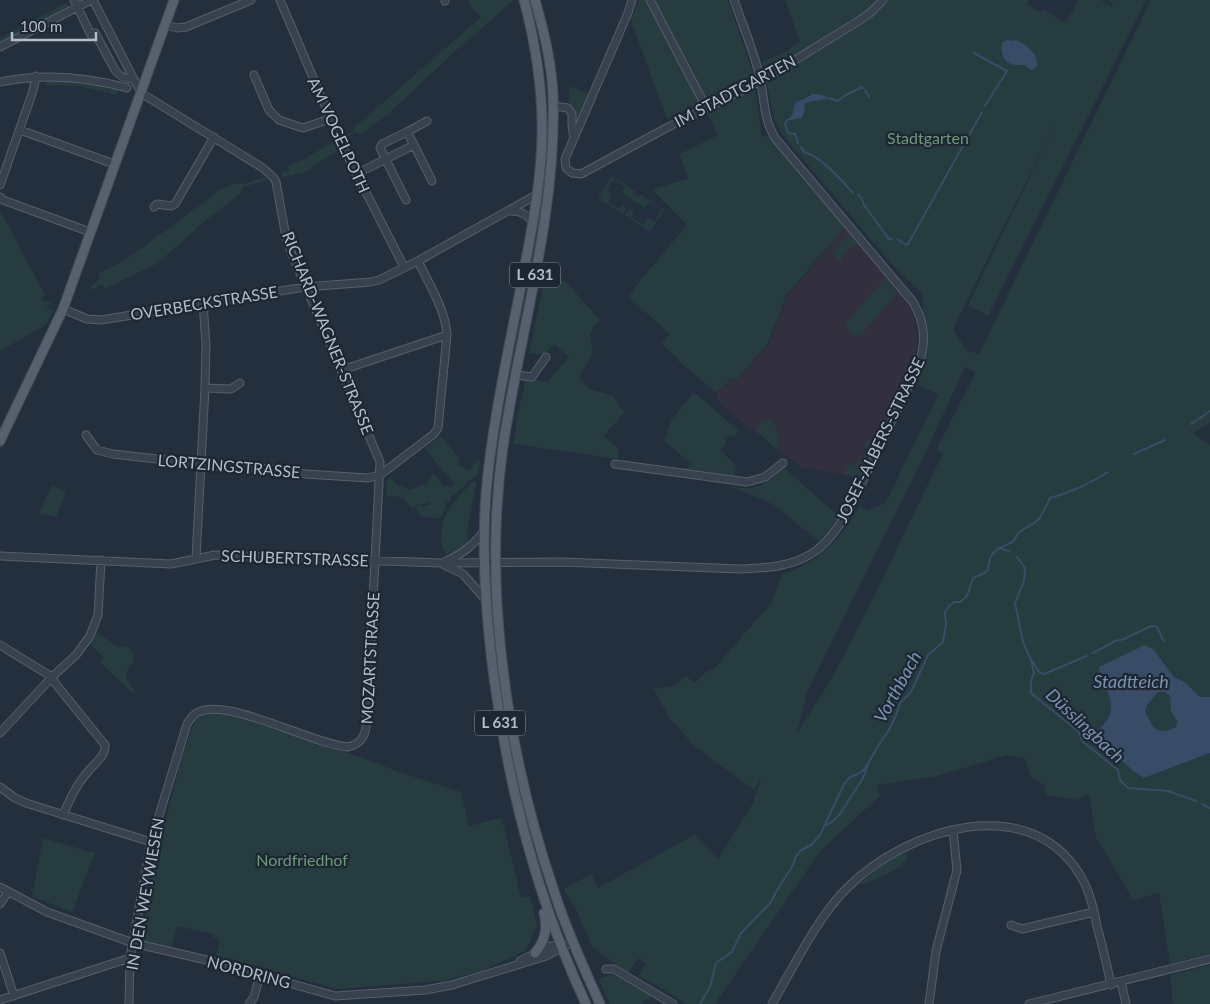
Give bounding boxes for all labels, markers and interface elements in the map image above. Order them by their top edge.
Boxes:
scale bar [12,10,96,42]
text: 100 m [20,17,62,35]
street label: IM STADTGARTEN [671,51,799,131]
street label: AM VOGELPOTH [304,74,375,196]
park label: Stadtgarten [887,128,969,147]
street label: RICHARD-WAGNER-STRASSE [279,229,378,437]
road number: L 631 [510,262,560,288]
street label: OVERBECKSTRASSE [129,281,279,324]
street label: JOSEF-ALBERS-STRASSE [831,354,928,525]
street label: LORTZINGSTRASSE [157,450,301,481]
street label: SCHUBERTSTRASSE [221,545,369,570]
street label: MOZARTSTRASSE [357,591,382,725]
water label: Vorthbach [869,647,926,726]
water label: Stadtteich [1093,670,1169,692]
water label: Düsslingbach [1042,683,1130,767]
road number: L 631 [475,710,525,736]
street label: IN DEN WEYWIESEN [122,816,167,972]
park label: Nordfriedhof [256,850,348,869]
street label: NORDRING [205,951,293,992]

